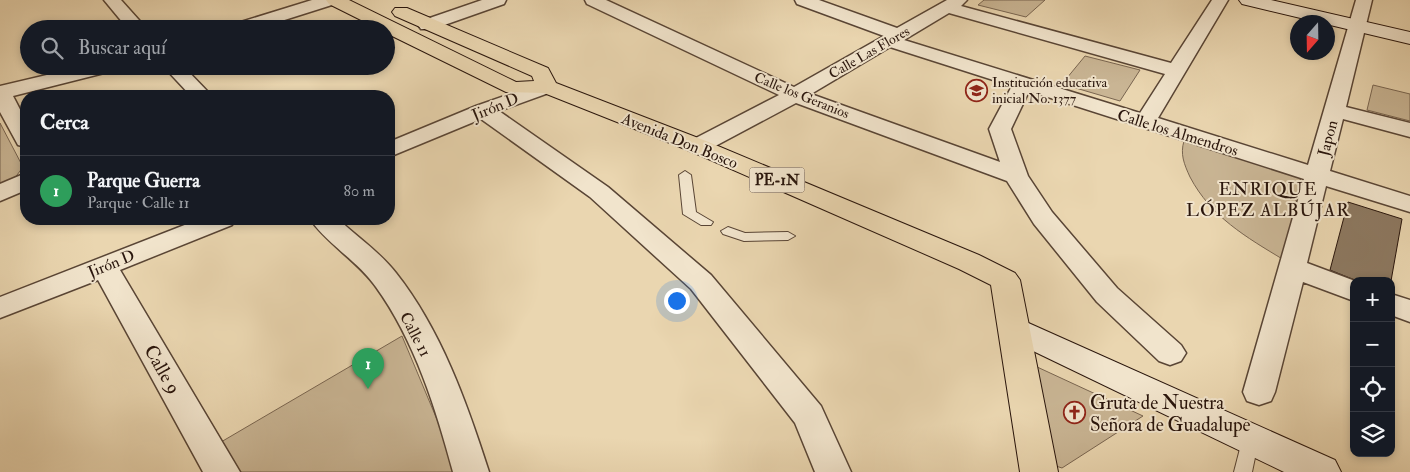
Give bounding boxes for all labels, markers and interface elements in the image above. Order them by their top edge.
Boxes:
north arrow [1290,15,1335,60]
search box [20,20,395,75]
street label: Calle Las Flores [826,22,913,82]
icon: search [38,34,66,62]
text: Buscar aquí [78,36,166,60]
street label: Calle los Geranios [752,69,852,122]
place label: Institución educativa inicial No. 1377 [992,74,1107,107]
school or university icon: Institución educativa inicial No. 1377 [964,78,988,102]
street label: Jirón D [468,88,522,127]
street label: Calle los Almendros [1115,105,1241,161]
street label: Avenida Don Bosco [618,108,741,173]
text: Cerca [40,109,89,136]
street label: Japon [1313,118,1343,160]
road number: PE-1N [750,168,804,192]
text: Parque Guerra [87,169,200,193]
district label: ENRIQUE LÓPEZ ALBÚJAR [1186,178,1350,222]
text: 1 [53,181,59,201]
text: 80 m [344,181,375,201]
text: Parque · Calle 11 [87,193,190,213]
street label: Jirón D [84,245,138,284]
map controls [1350,277,1395,457]
button: + [1350,277,1395,322]
your location [664,288,690,314]
street label: Calle 11 [395,309,435,360]
button: − [1350,322,1395,367]
street label: Calle 9 [138,341,186,398]
pin: 1 [352,348,384,389]
button: locate [1350,367,1395,412]
place label: Gruta de Nuestra Señora de Guadalupe [1090,391,1251,438]
church icon: Gruta de Nuestra Señora de Guadalupe [1062,401,1086,425]
button: layers [1350,412,1395,457]

